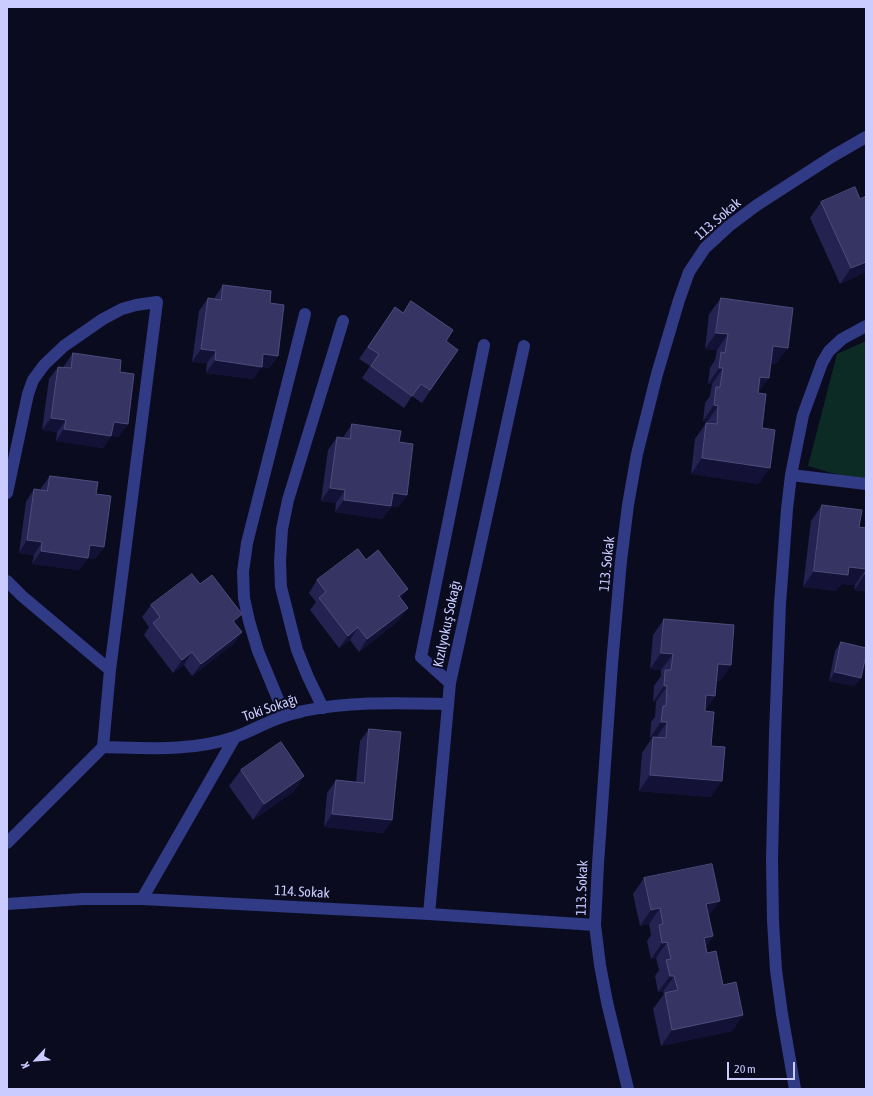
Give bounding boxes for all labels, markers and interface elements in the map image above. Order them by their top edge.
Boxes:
street label: 113. Sokak [692,194,744,244]
street label: 113. Sokak [596,536,618,592]
street label: Kızılyokuş Sokağı [430,579,464,669]
street label: Toki Sokağı [240,691,300,725]
street label: 113. Sokak [573,860,591,916]
street label: 114. Sokak [274,882,330,902]
north arrow [16,1040,56,1080]
scale bar [729,1054,797,1080]
text: K [19,1060,32,1070]
text: 20 m [734,1062,756,1076]

